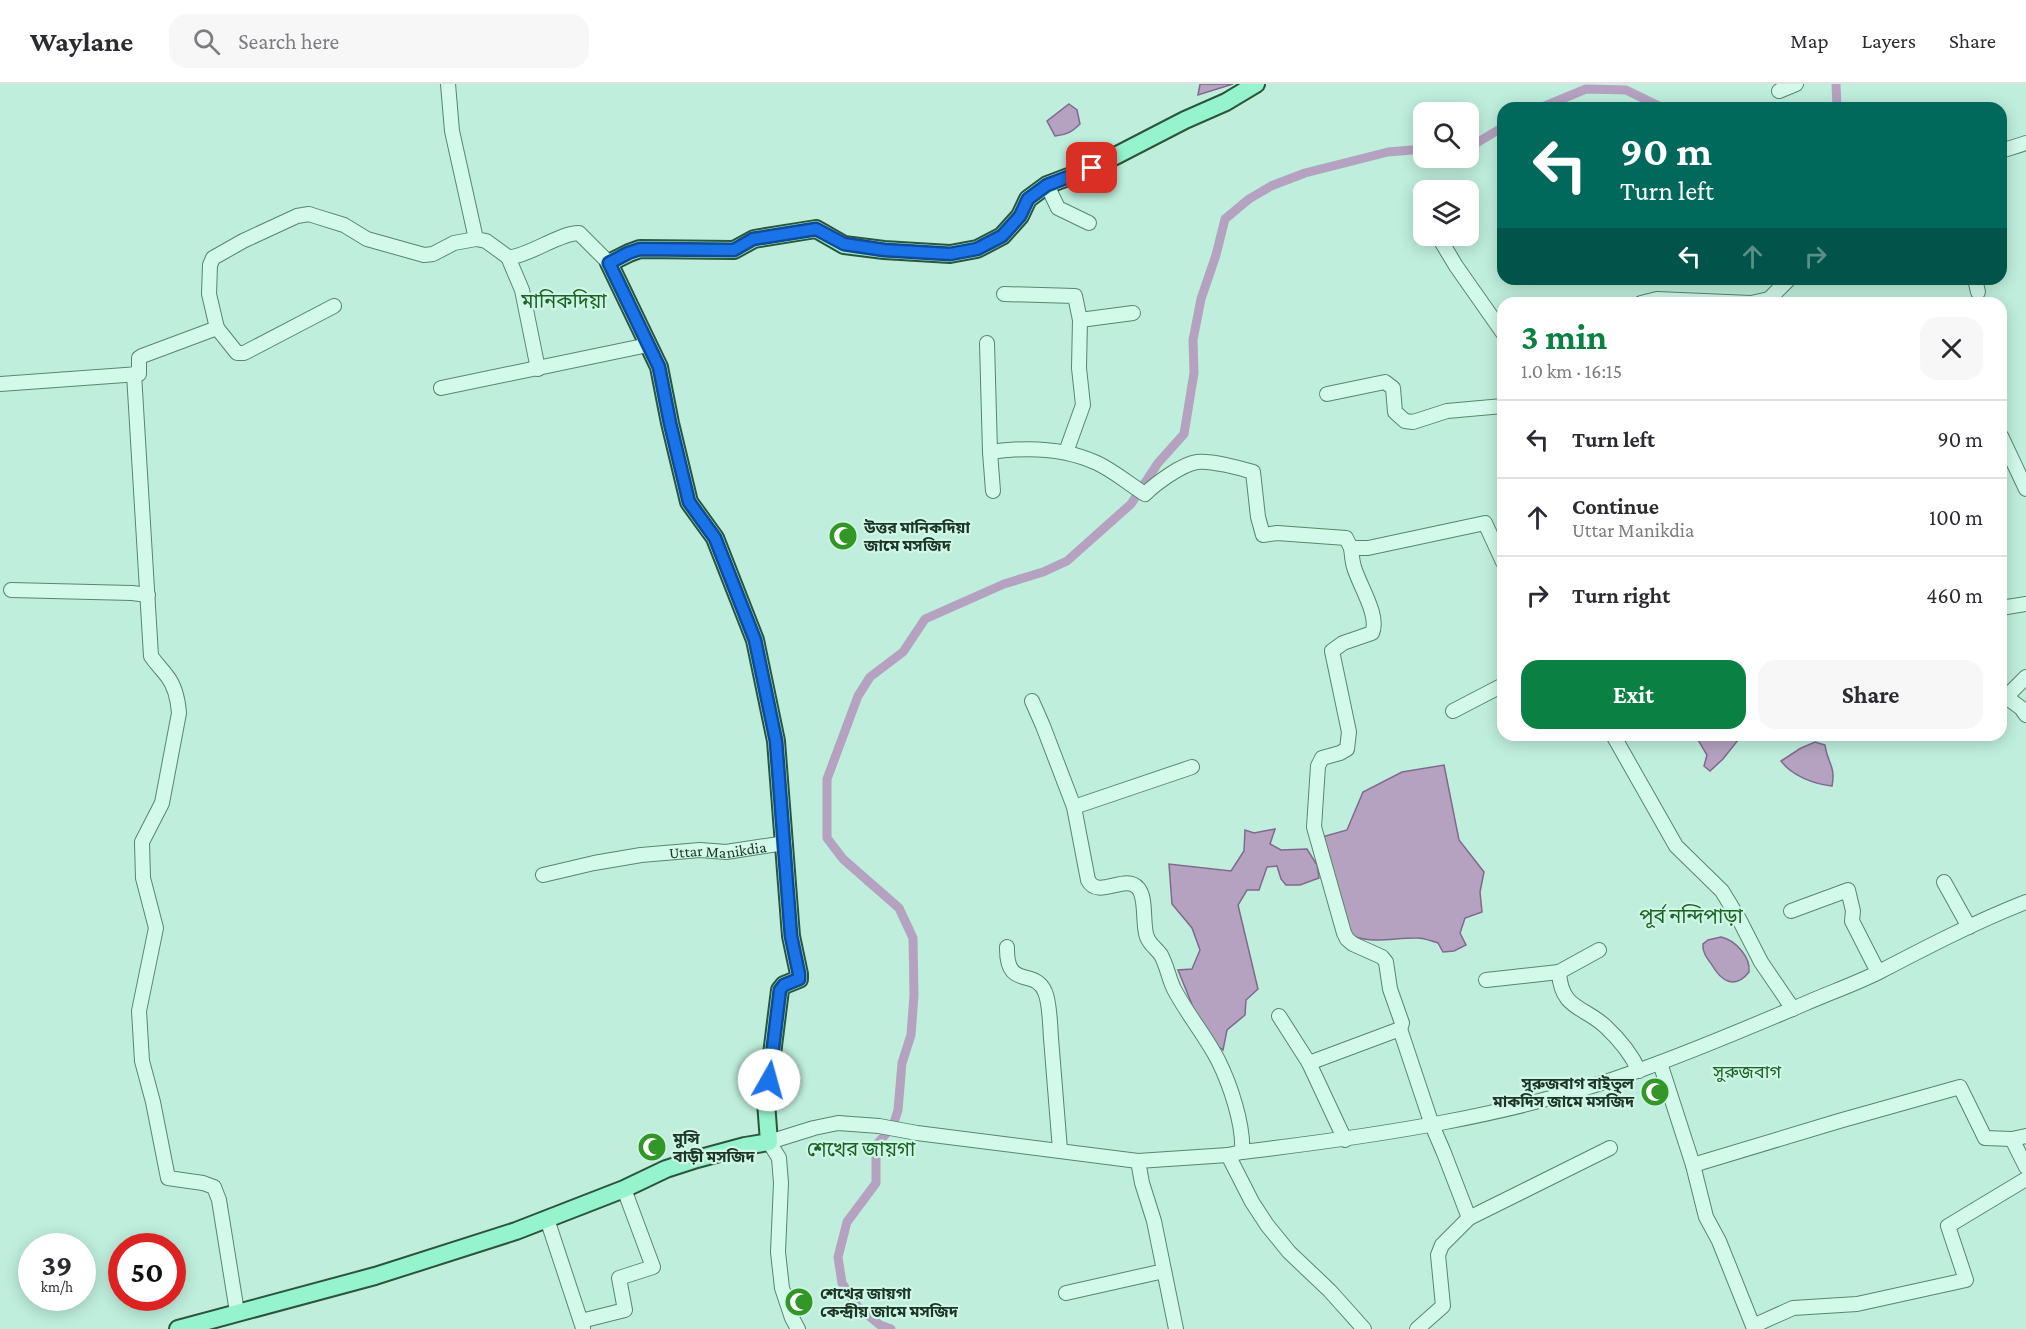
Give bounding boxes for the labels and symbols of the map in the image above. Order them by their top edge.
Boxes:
pin [1066,142,1117,193]
district label: মানিকদিয়া [520,289,607,312]
place label: উত্তর মানিকদিয়া জামে মসজিদ [863,519,970,554]
mosque icon: উত্তর মানিকদিয়া জামে মসজিদ [827,520,859,552]
street label: Uttar Manikdia [668,838,768,862]
district label: পূর্ব নন্দিপাড়া [1639,903,1743,929]
position arrow [737,1048,801,1112]
district label: সুরুজবাগ [1712,1062,1781,1083]
place label: সুরুজবাগ বাইতুল মাকদিস জামে মসজিদ [1492,1075,1635,1110]
mosque icon: সুরুজবাগ বাইতুল মাকদিস জামে মসজিদ [1639,1076,1671,1108]
place label: মুন্সি বাড়ী মসজিদ [672,1130,756,1165]
mosque icon: মুন্সি বাড়ী মসজিদ [636,1131,668,1163]
district label: শেখের জায়গা [807,1138,916,1160]
speed limit sign: 50 [108,1233,186,1311]
place label: শেখের জায়গা কেন্দ্রীয় জামে মসজিদ [820,1285,959,1320]
mosque icon: শেখের জায়গা কেন্দ্রীয় জামে মসজিদ [783,1286,815,1318]

